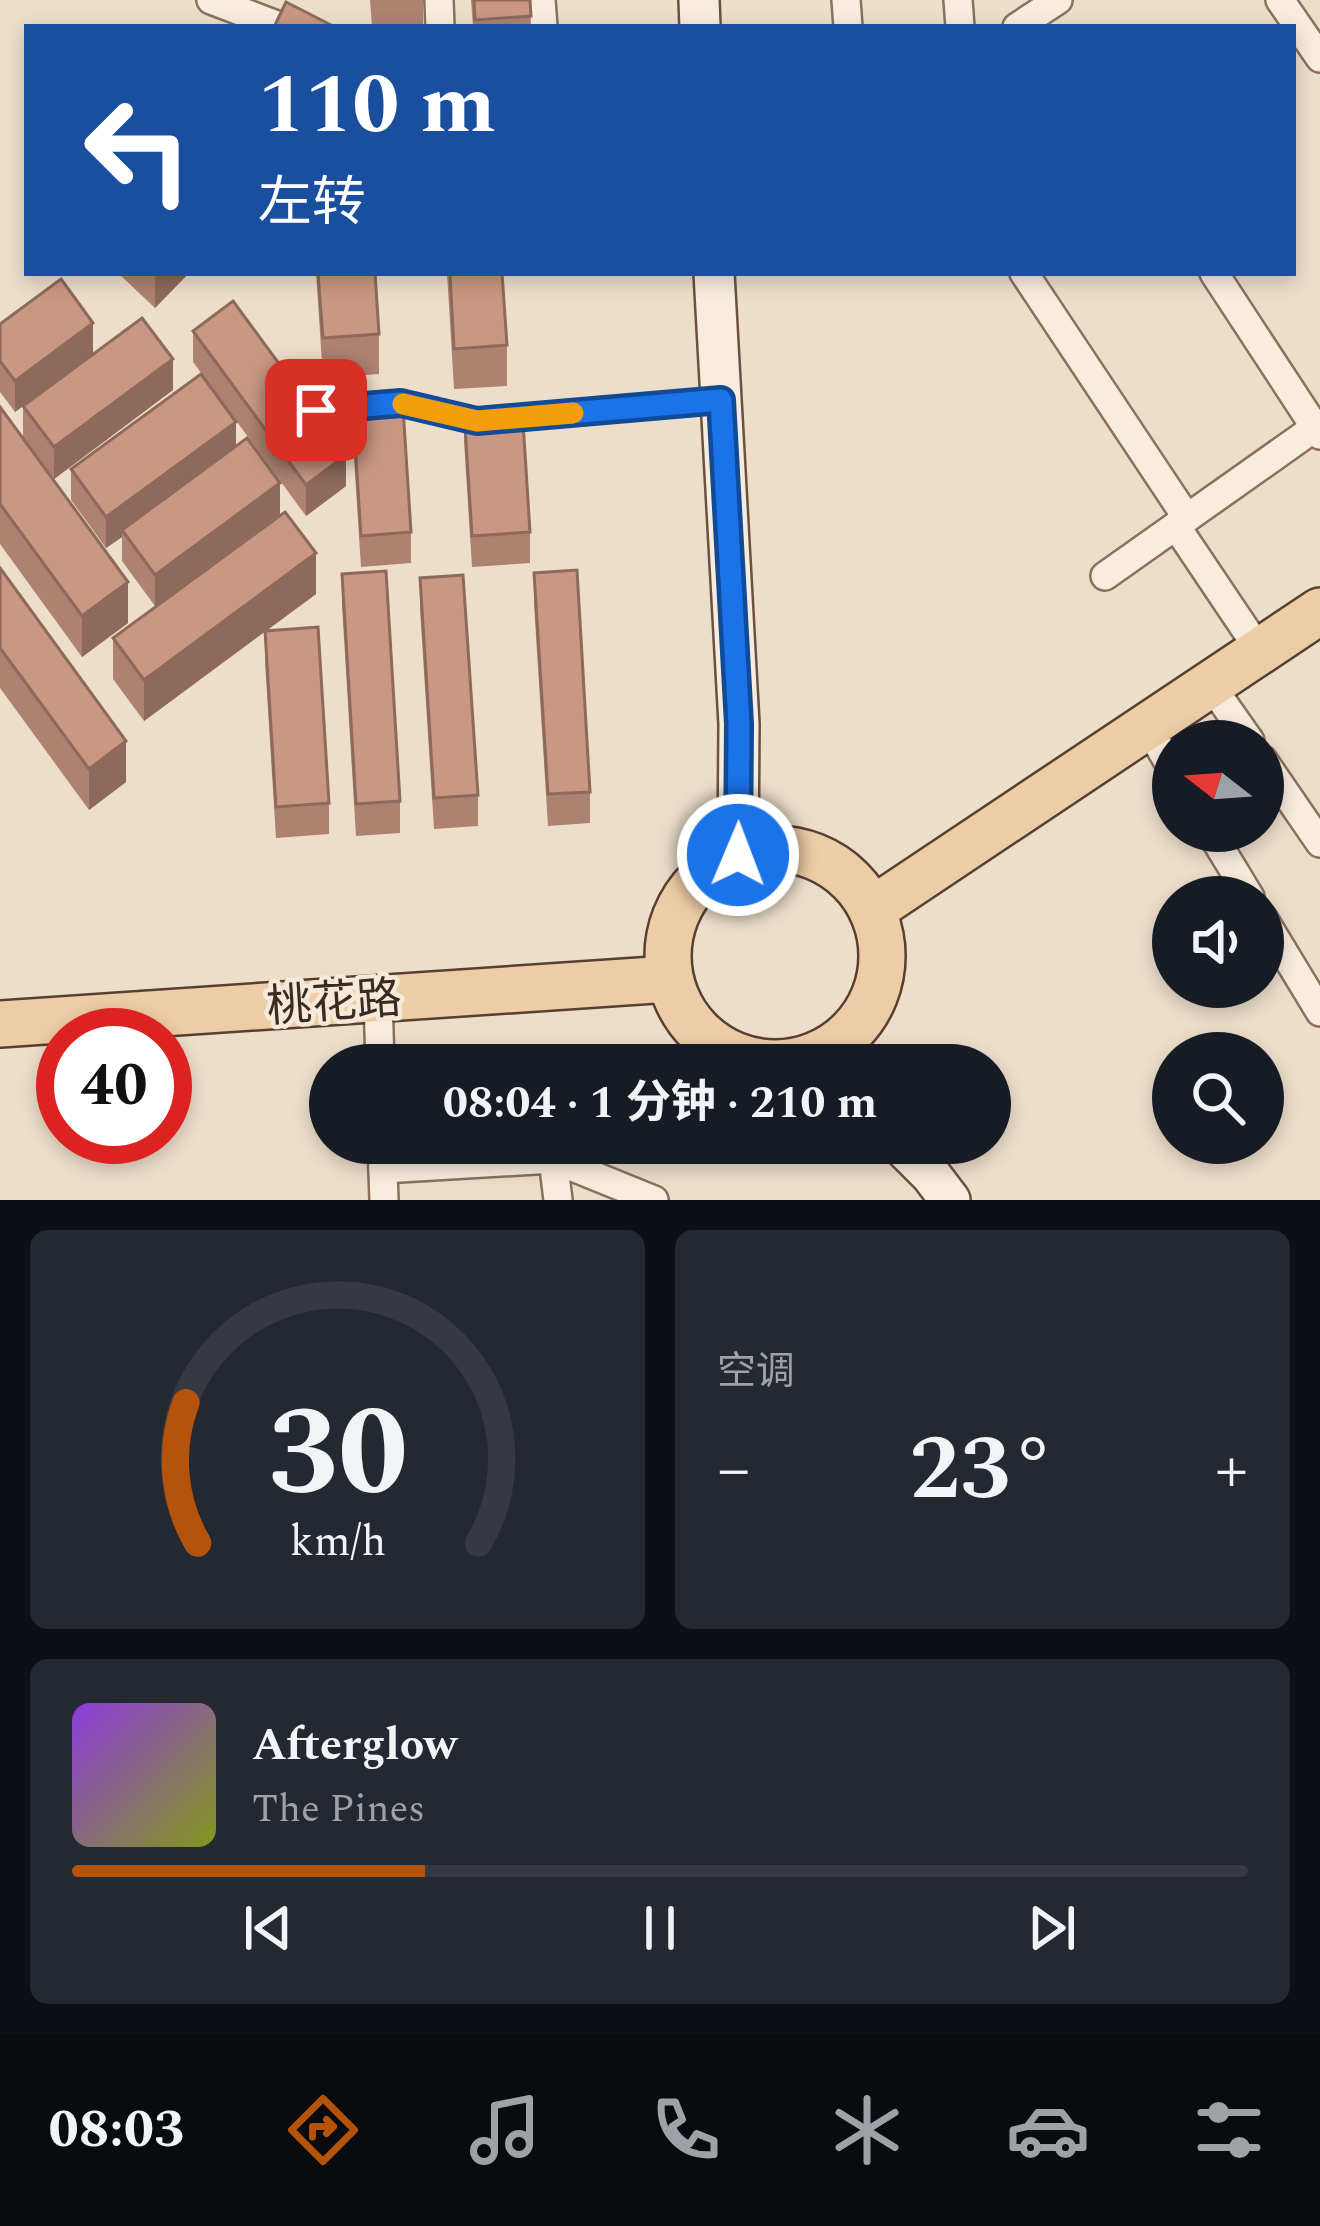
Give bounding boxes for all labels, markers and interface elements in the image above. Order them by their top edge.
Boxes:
text: 110 m [258,42,496,170]
icon: left [60,72,216,228]
text: 左转 [258,163,366,245]
pin [265,359,367,461]
icon: arrive [283,377,349,443]
north arrow [1152,720,1284,852]
map controls [1152,720,1284,1164]
position arrow [675,792,801,918]
button: sound [1152,876,1284,1008]
street label: 桃花路 [264,964,404,1043]
speed limit sign: 40 [36,1008,192,1164]
button: search [1152,1032,1284,1164]
text: 08:04 · 1 分钟 · 210 m [443,1069,877,1138]
text: 空调 [717,1343,795,1402]
text: 30 [267,1360,408,1550]
text: 23° [910,1402,1055,1539]
text: − [717,1420,750,1521]
text: + [1215,1420,1248,1521]
text: km/h [289,1509,386,1574]
text: Afterglow [252,1711,457,1780]
text: The Pines [252,1780,425,1839]
icon: previous [235,1895,301,1961]
icon: pause [627,1895,693,1961]
icon: next [1019,1895,1085,1961]
icon: directions [281,2088,365,2172]
icon: music [463,2088,547,2172]
icon: phone [644,2088,728,2172]
icon: climate [825,2088,909,2172]
icon: car [1006,2088,1090,2172]
icon: filters [1187,2088,1271,2172]
text: 08:03 [49,2089,184,2171]

